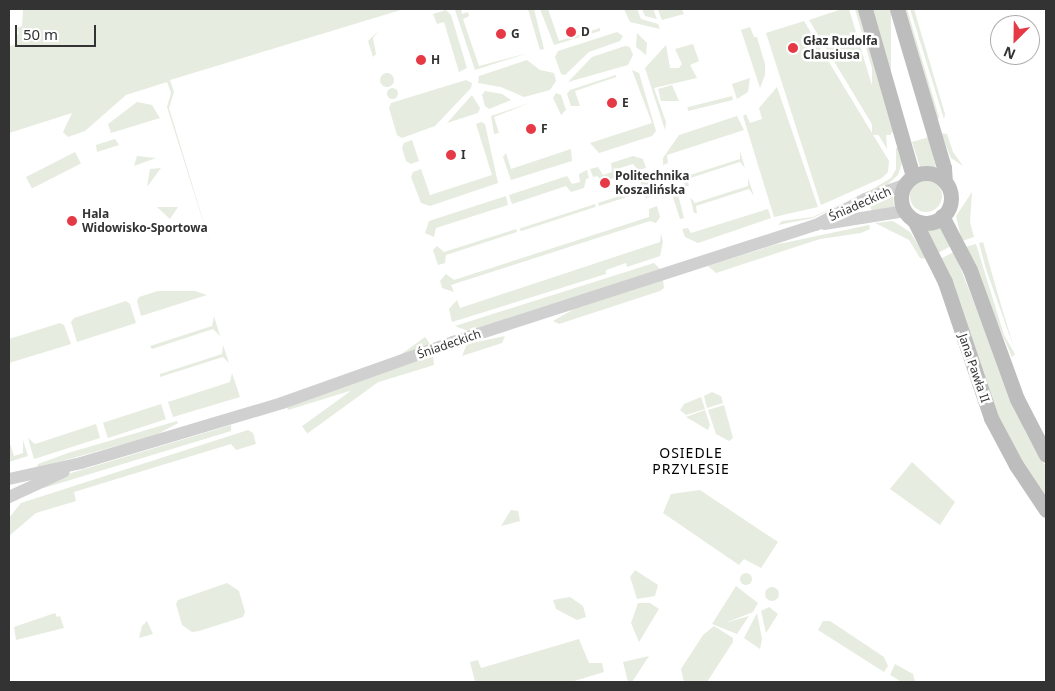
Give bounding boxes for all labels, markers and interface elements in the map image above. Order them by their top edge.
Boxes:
scale bar [18,15,99,47]
north arrow [990,15,1040,65]
text: 50 m [23,24,58,44]
place label: D [581,25,590,39]
marker: D [565,26,577,38]
place label: G [511,27,520,41]
marker: G [495,28,507,40]
place label: Głaz Rudolfa Clausiusa [803,34,878,62]
marker: Głaz Rudolfa Clausiusa [787,42,799,54]
text: N [1000,42,1018,64]
place label: H [431,53,440,67]
marker: H [415,54,427,66]
place label: E [622,96,629,110]
marker: E [606,97,618,109]
place label: F [541,122,548,136]
marker: F [525,123,537,135]
place label: I [461,148,466,162]
marker: I [445,149,457,161]
place label: Politechnika Koszalińska [615,169,689,197]
marker: Politechnika Koszalińska [599,177,611,189]
street label: Śniadeckich [827,184,893,224]
place label: Hala Widowisko-Sportowa [82,207,208,235]
marker: Hala Widowisko-Sportowa [66,215,78,227]
street label: Śniadeckich [415,326,483,362]
street label: Jana Pawła II [956,332,992,404]
district label: OSIEDLE PRZYLESIE [651,445,731,478]

